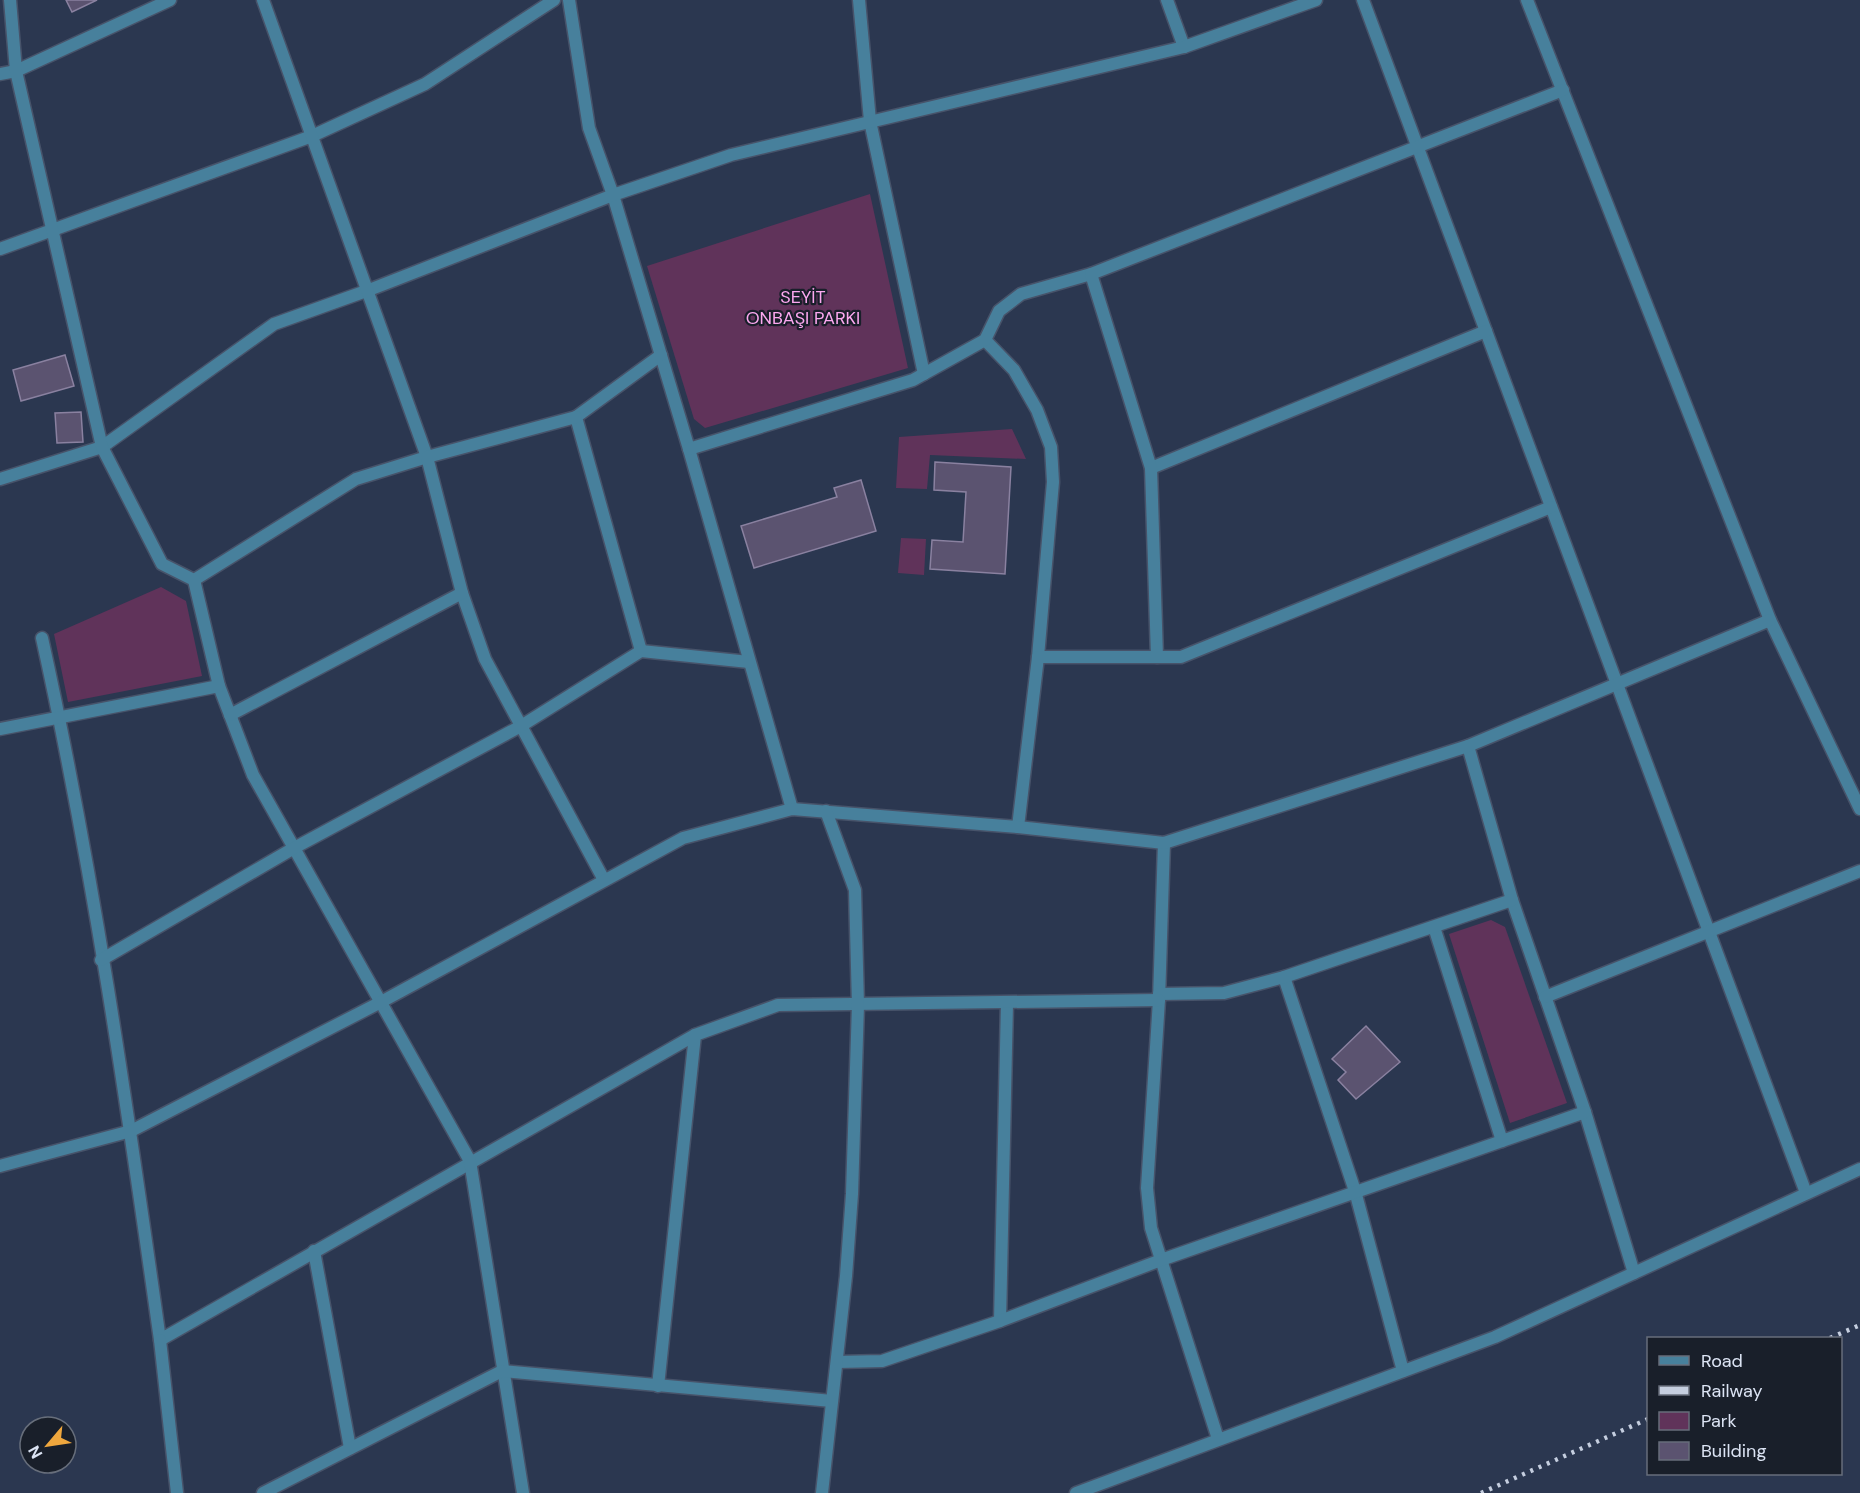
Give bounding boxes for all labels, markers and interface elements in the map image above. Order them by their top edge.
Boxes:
park label: SEYİT ONBAŞI PARKI [746,285,860,330]
legend [1647,1337,1842,1475]
text: Road [1701,1349,1743,1373]
text: Railway [1701,1379,1763,1403]
text: Park [1701,1409,1737,1433]
north arrow [18,1415,78,1475]
text: Building [1701,1439,1766,1463]
text: N [23,1442,47,1462]

